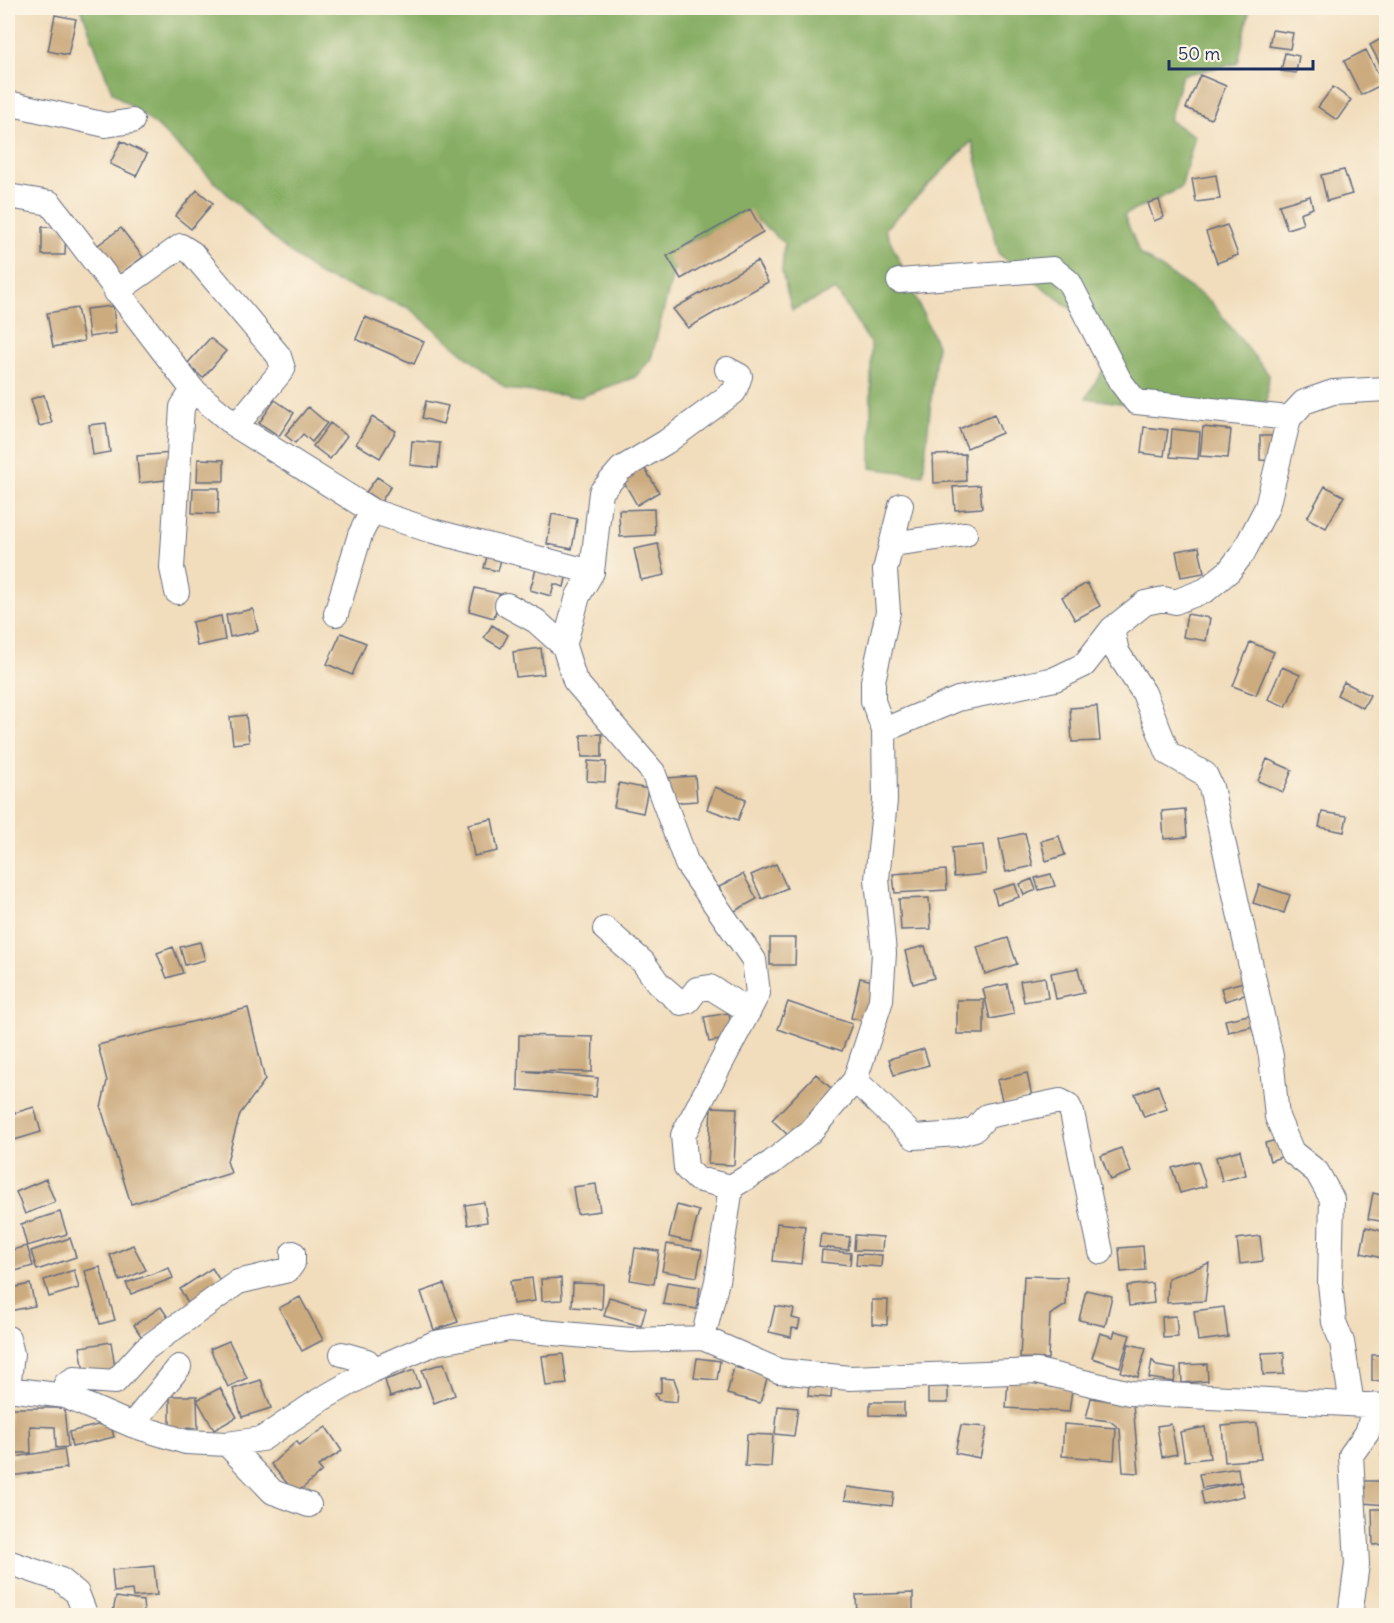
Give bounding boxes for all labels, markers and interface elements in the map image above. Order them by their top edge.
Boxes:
scale bar [1169,33,1313,71]
text: 50 m [1178,42,1220,65]

